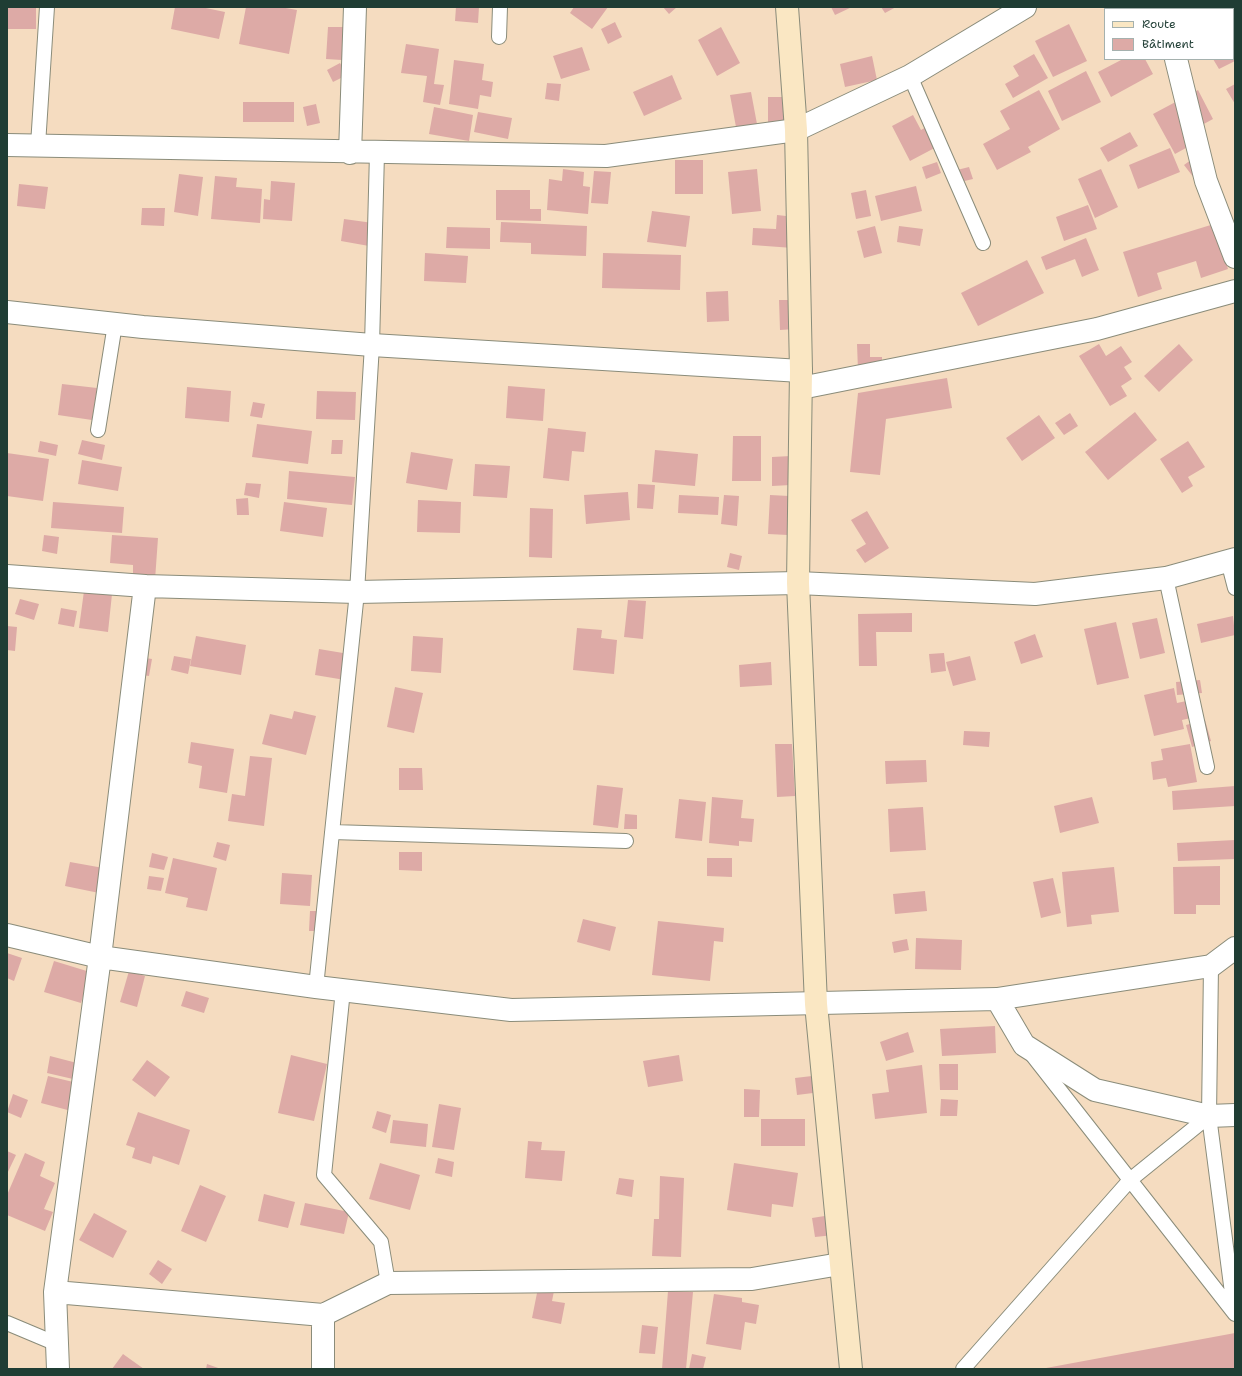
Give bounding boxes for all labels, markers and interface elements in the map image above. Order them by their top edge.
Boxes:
legend [1104,8,1234,60]
text: Route [1142,16,1176,32]
text: Bâtiment [1142,36,1194,52]

